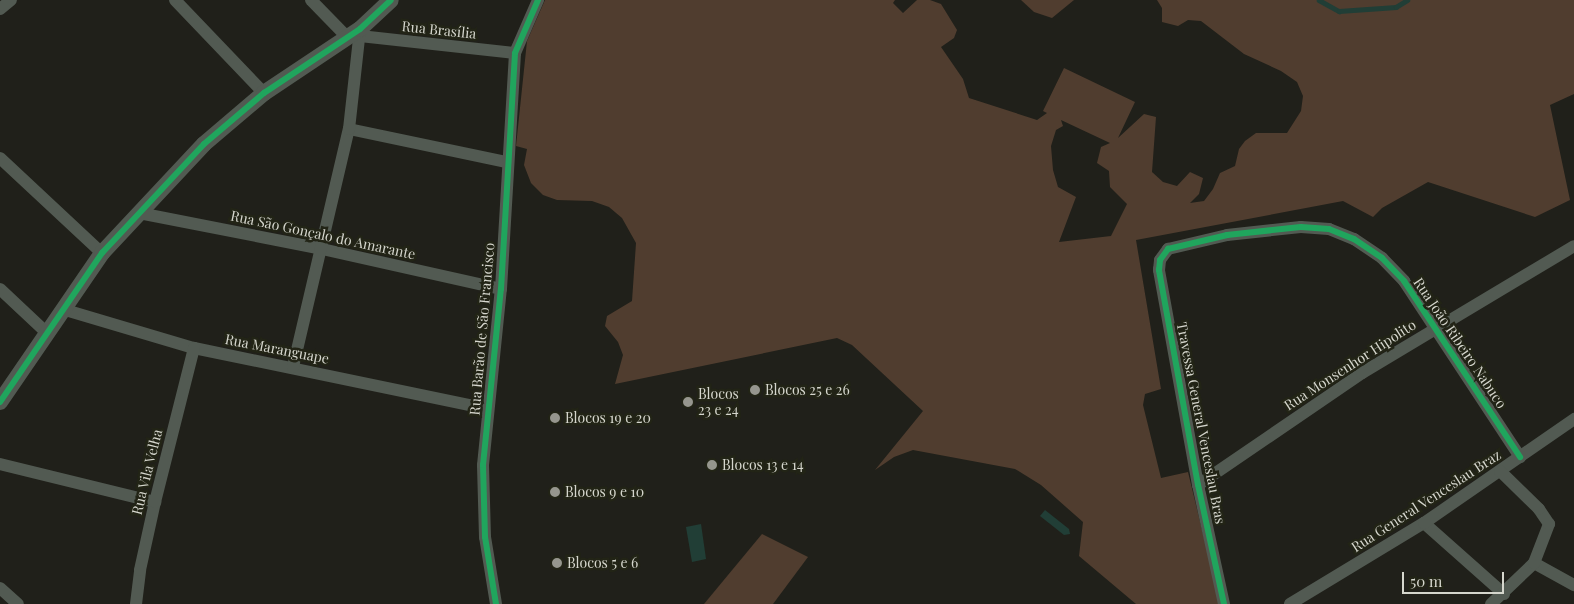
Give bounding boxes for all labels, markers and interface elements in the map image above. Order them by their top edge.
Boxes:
street label: Rua Brasília [401,18,477,42]
street label: Rua São Gonçalo do Amarante [229,207,417,263]
street label: Rua Barão de São Francisco [466,242,498,416]
street label: Rua João Ribeiro Nabuco [1410,274,1510,412]
street label: Rua Monsenhor Hipolito [1281,316,1419,414]
street label: Travessa General Venceslau Bras [1173,320,1229,526]
street label: Rua Maranguape [223,331,331,367]
place label: Blocos 25 e 26 [765,382,850,398]
marker: Blocos 25 e 26 [749,384,761,396]
place label: Blocos 23 e 24 [698,386,739,418]
marker: Blocos 23 e 24 [682,396,694,408]
place label: Blocos 19 e 20 [565,410,651,426]
marker: Blocos 19 e 20 [549,412,561,424]
street label: Rua Vila Velha [128,427,166,517]
street label: Rua General Venceslau Braz [1348,446,1504,556]
place label: Blocos 13 e 14 [722,457,804,473]
marker: Blocos 13 e 14 [706,459,718,471]
place label: Blocos 9 e 10 [565,484,644,500]
marker: Blocos 9 e 10 [549,486,561,498]
place label: Blocos 5 e 6 [567,555,638,571]
marker: Blocos 5 e 6 [551,557,563,569]
scale bar [1404,562,1506,594]
text: 50 m [1410,571,1442,591]

